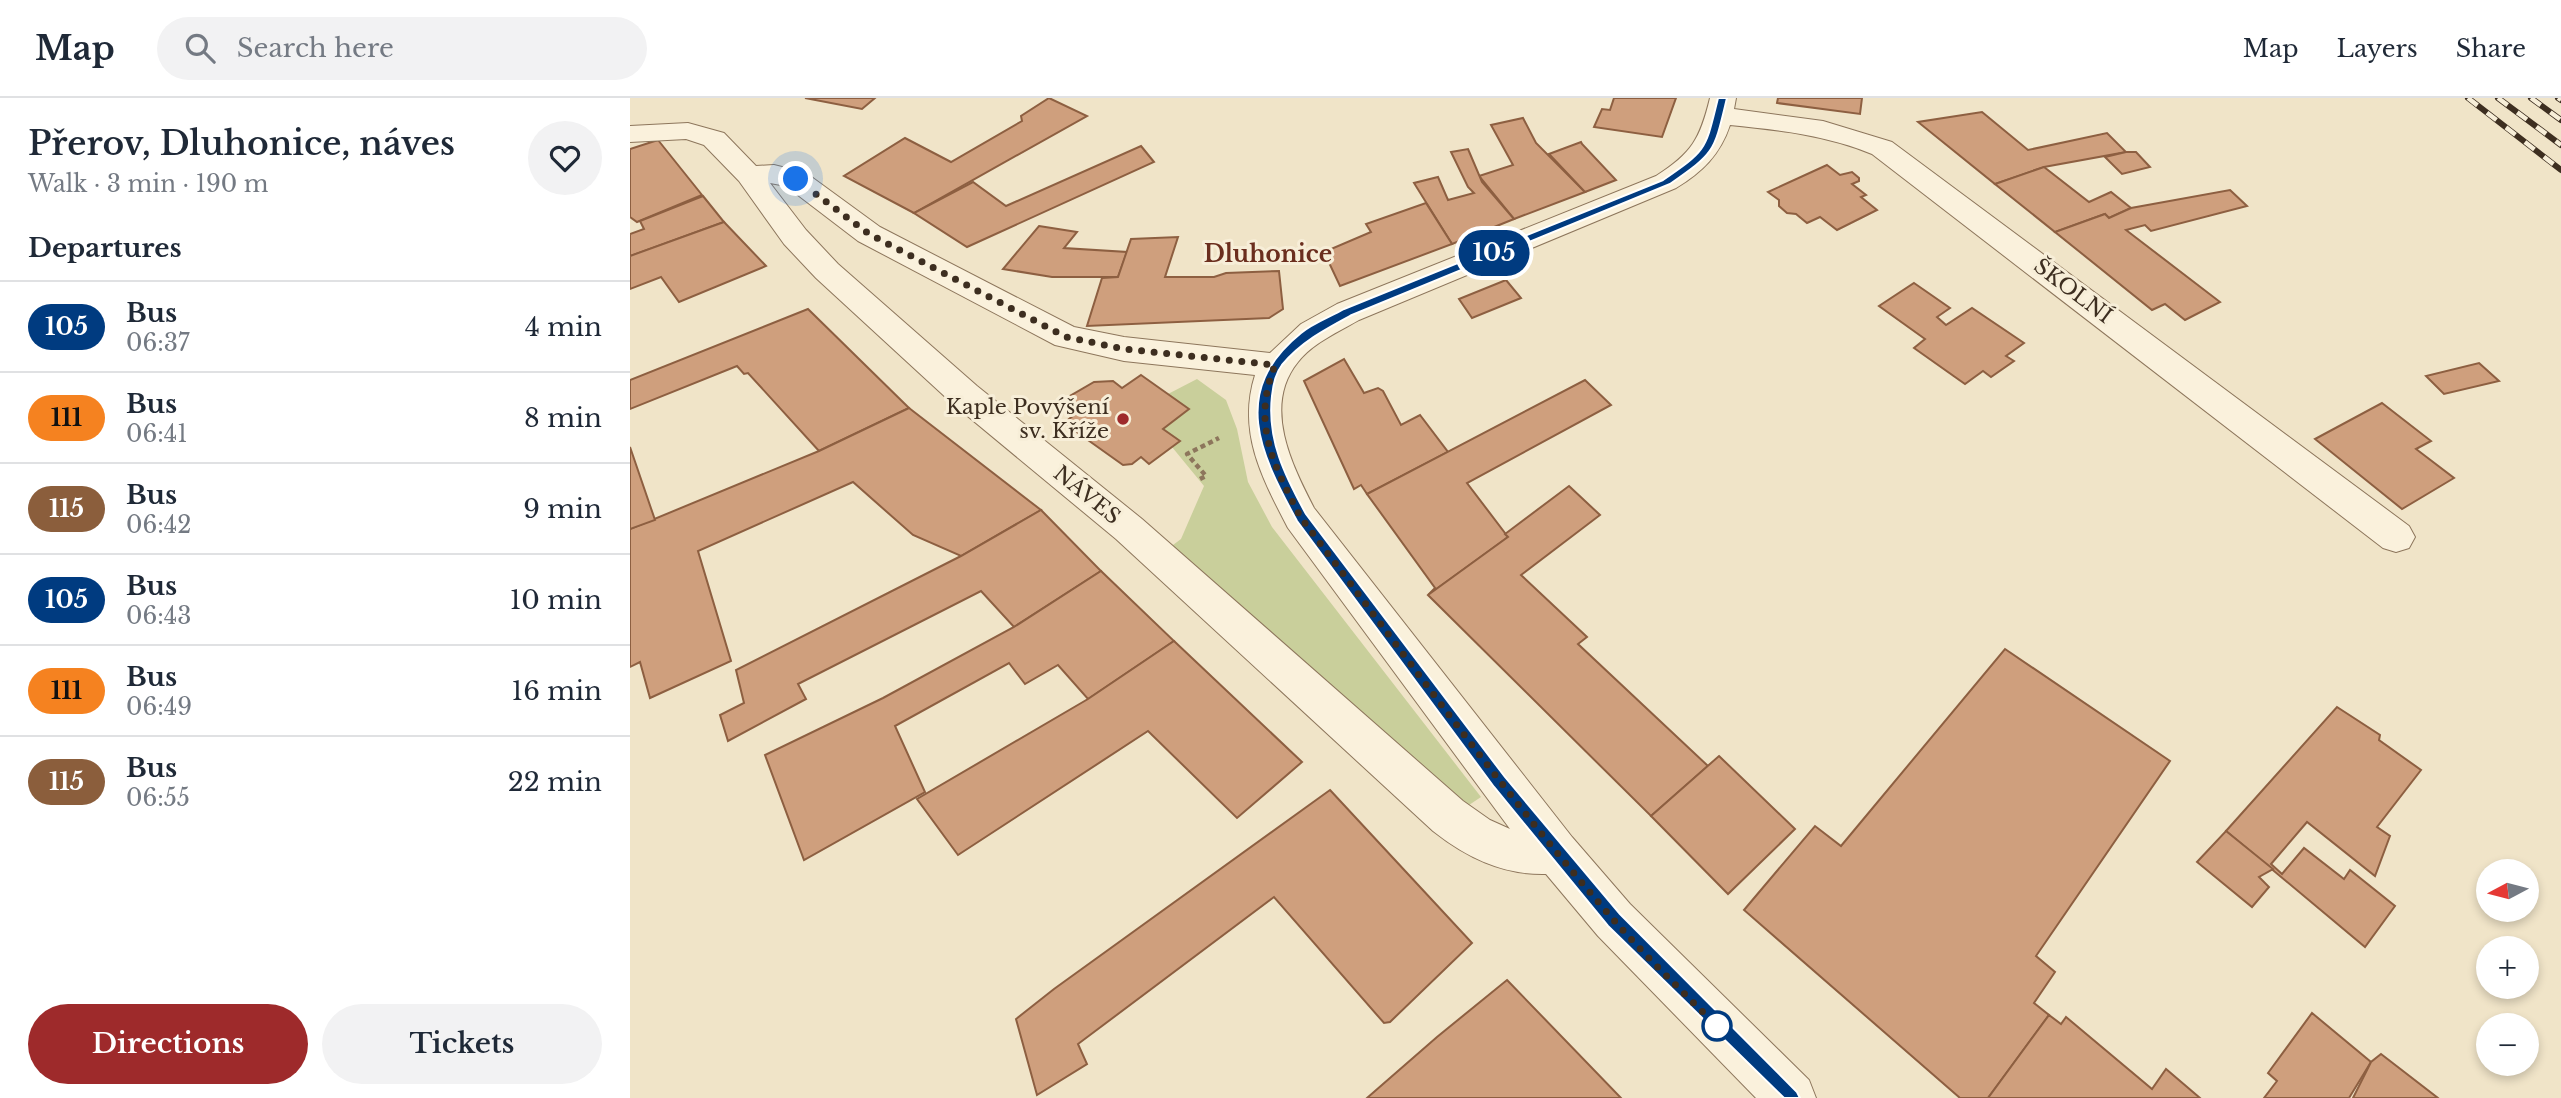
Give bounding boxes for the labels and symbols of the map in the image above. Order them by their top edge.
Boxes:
your location [778,161,813,196]
line badge: 105 [1454,230,1534,276]
district label: Dluhonice [1204,240,1332,268]
street label: ŠKOLNÍ [2029,253,2117,329]
place label: Kaple Povýšení sv. Kříže [946,394,1110,444]
marker: Kaple Povýšení sv. Kříže [1115,411,1131,427]
street label: NÁVES [1048,460,1126,530]
north arrow [2476,859,2539,922]
unlabelled marker [1702,1011,1732,1041]

